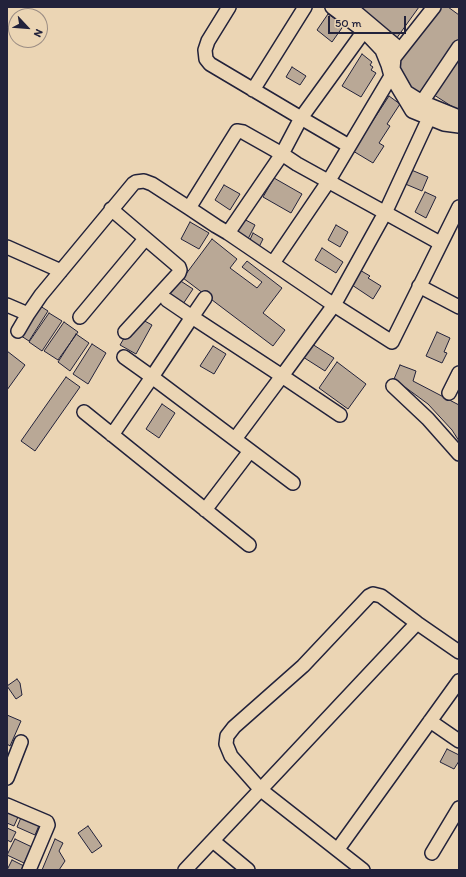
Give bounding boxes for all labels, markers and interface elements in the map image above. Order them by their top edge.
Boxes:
north arrow [8,8,48,48]
scale bar [330,8,408,34]
text: 50 m [335,16,361,30]
text: N [31,27,46,39]

